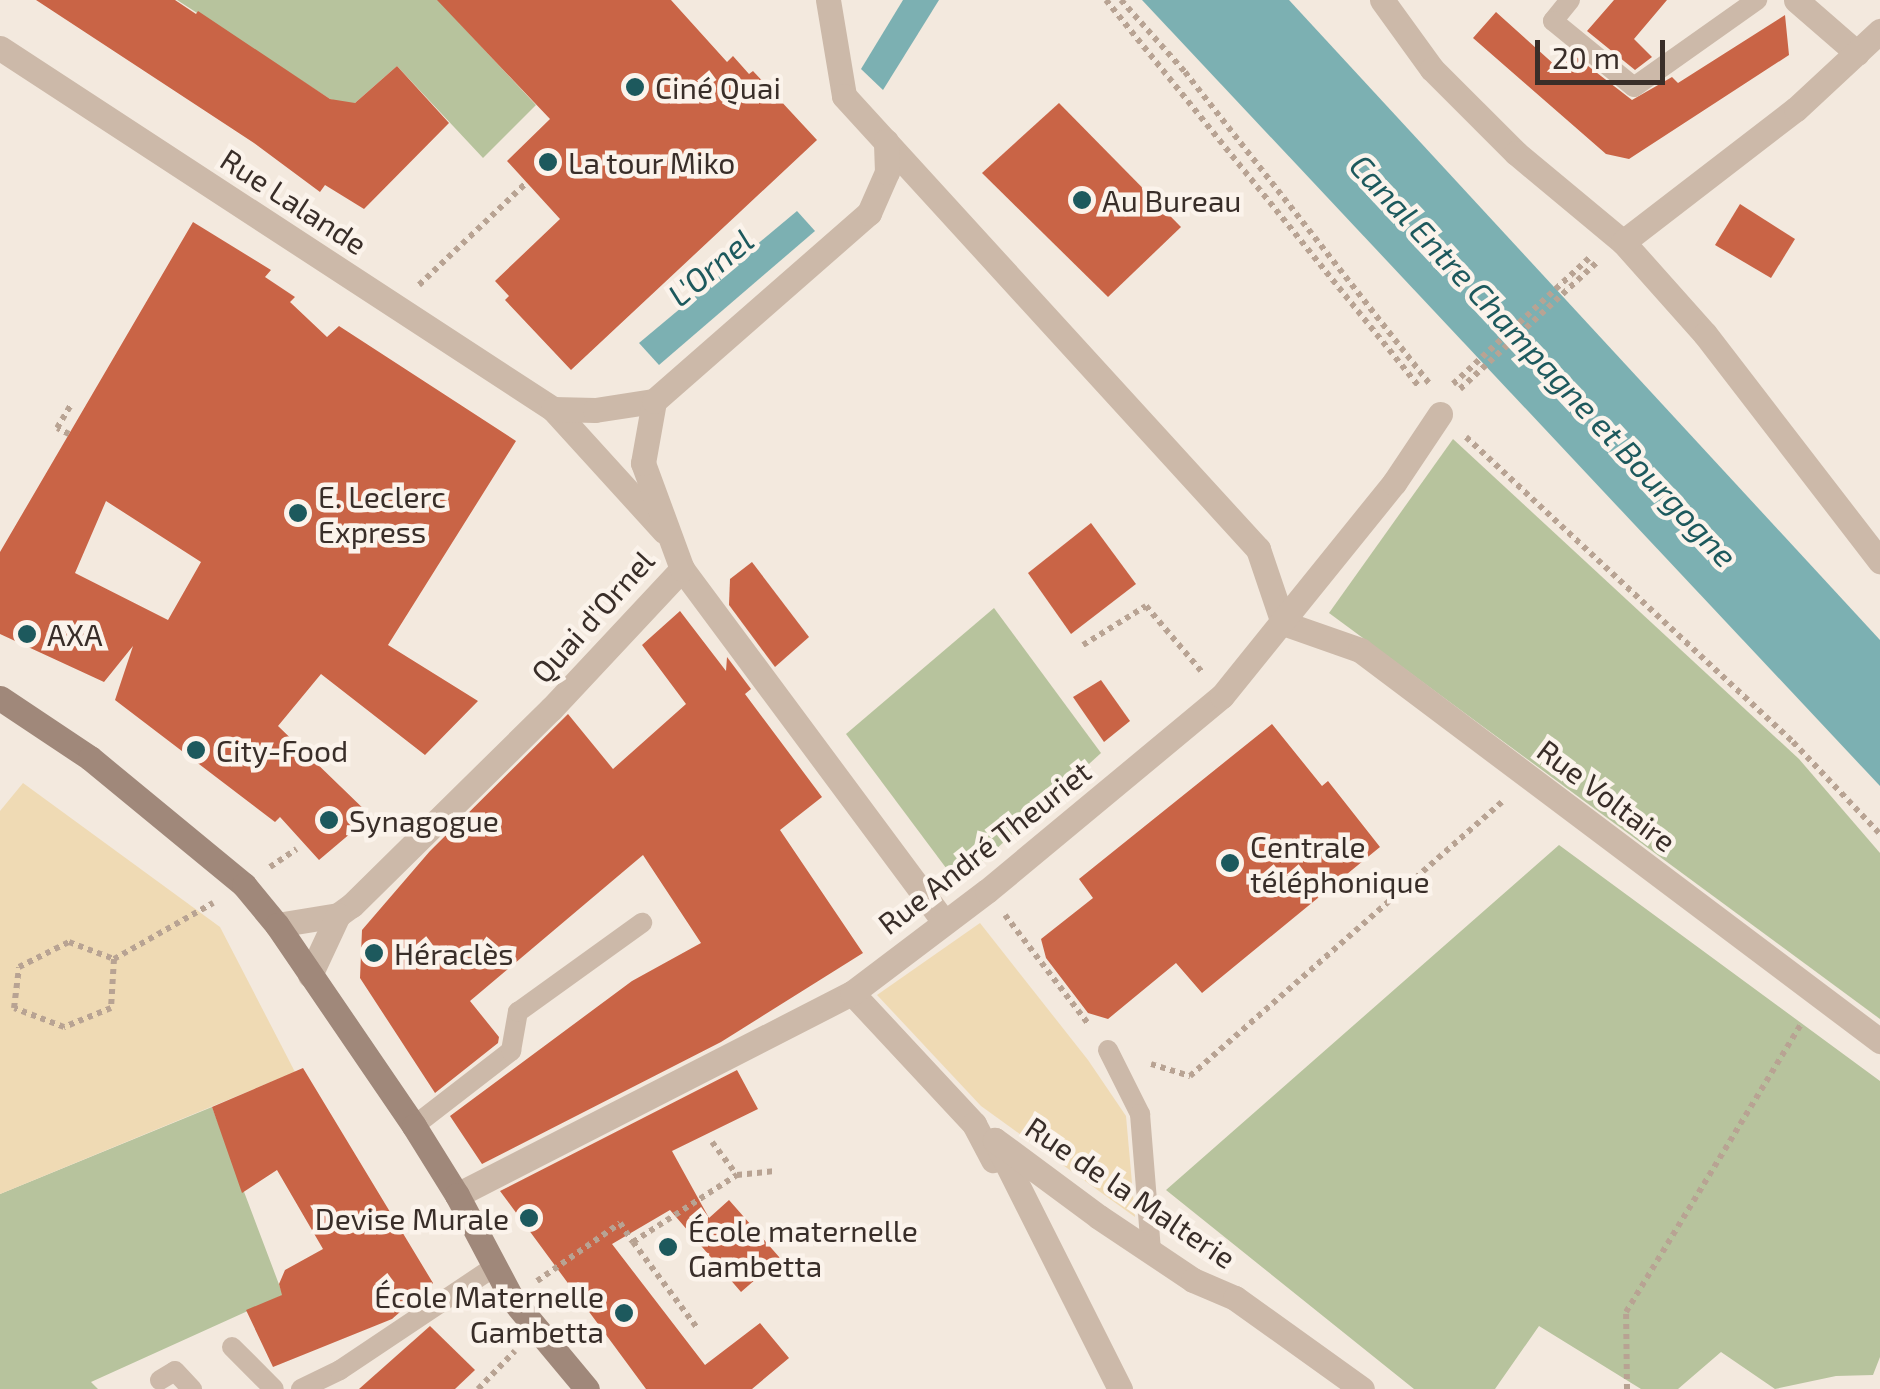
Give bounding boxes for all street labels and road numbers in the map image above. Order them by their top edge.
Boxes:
street label: Rue Lalande [214,141,374,261]
street label: Quai d'Ornel [523,542,661,690]
street label: Rue Voltaire [1531,731,1683,859]
street label: Rue André Theuriet [870,752,1098,942]
street label: Rue de la Malterie [1019,1109,1243,1275]

